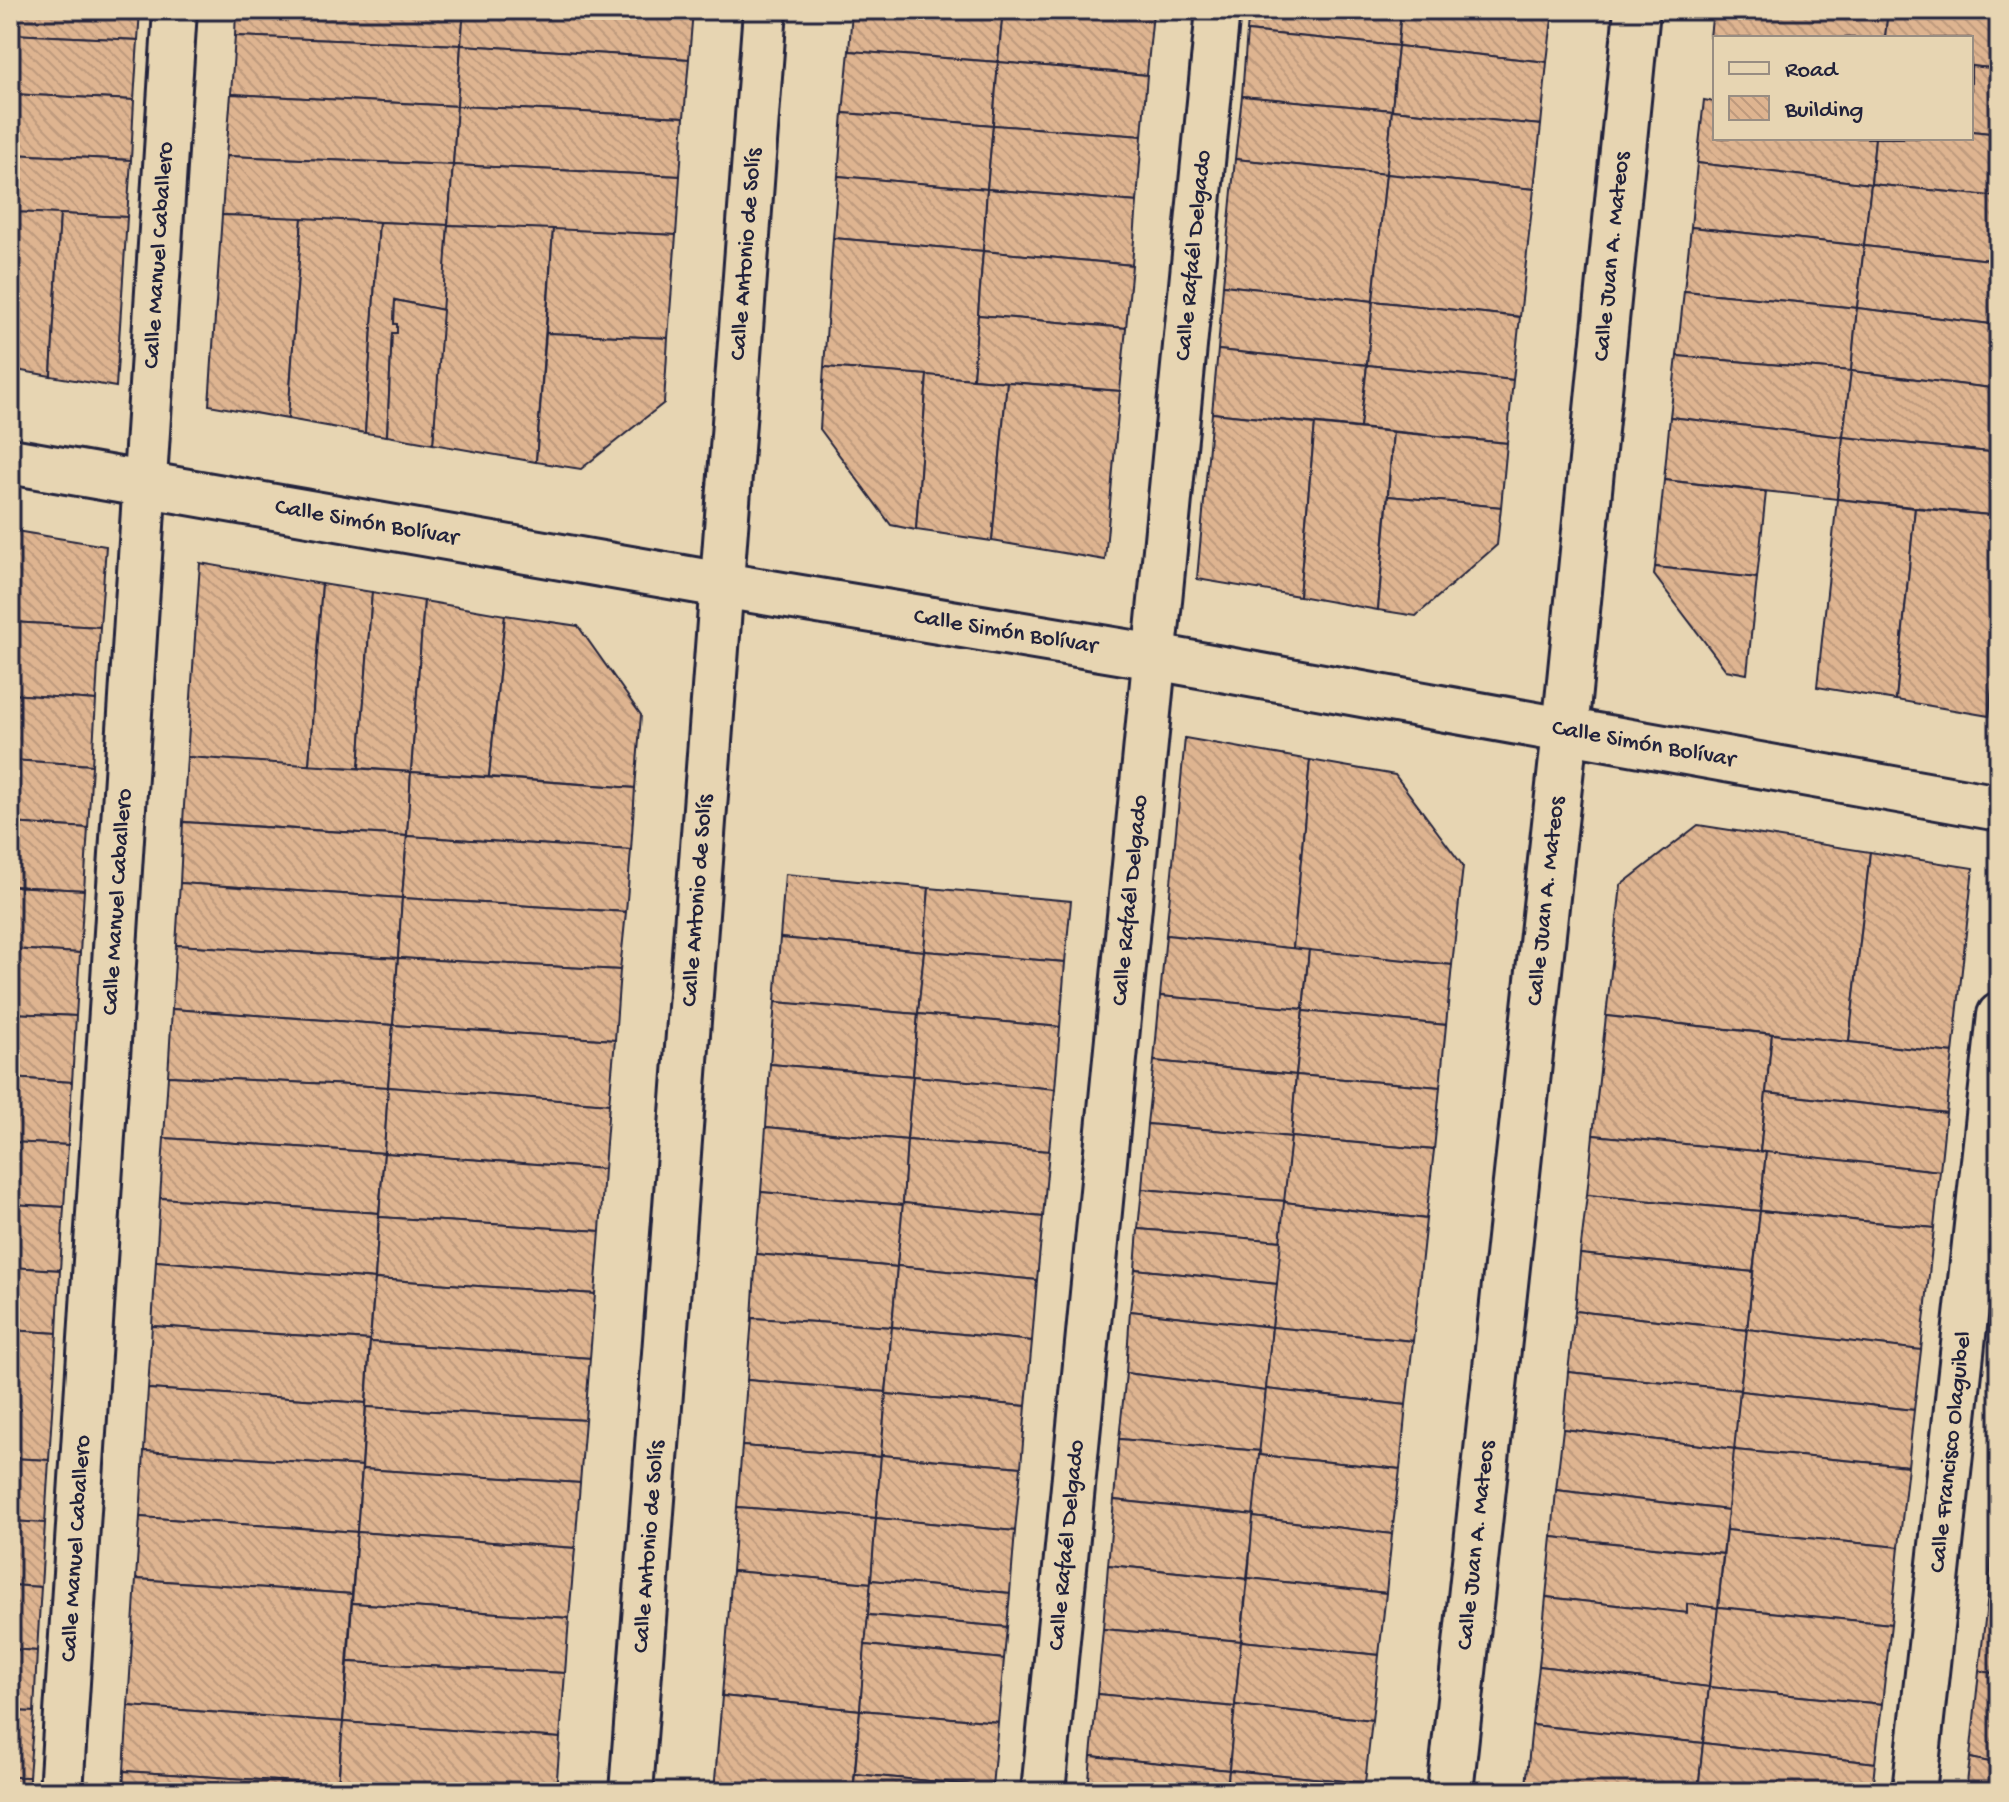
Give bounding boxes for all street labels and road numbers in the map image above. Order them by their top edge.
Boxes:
street label: Calle Manuel Caballero [138,141,181,370]
street label: Calle Antonio de Solís [724,146,769,361]
street label: Calle Rafaél Delgado [1169,149,1219,362]
street label: Calle Juan A. Mateos [1588,149,1637,363]
street label: Calle Simón Bolívar [273,493,463,554]
street label: Calle Simón Bolívar [911,603,1102,662]
street label: Calle Simón Bolívar [1550,714,1740,775]
street label: Calle Manuel Caballero [96,787,140,1016]
street label: Calle Antonio de Solís [676,792,721,1008]
street label: Calle Rafaél Delgado [1106,793,1155,1007]
street label: Calle Juan A. Mateos [1521,794,1572,1007]
street label: Calle Francisco Olaguibel [1924,1330,1979,1574]
street label: Calle Manuel Caballero [55,1434,98,1663]
street label: Calle Antonio de Solís [627,1438,672,1654]
street label: Calle Rafaél Delgado [1042,1438,1092,1652]
street label: Calle Juan A. Mateos [1451,1438,1503,1652]

